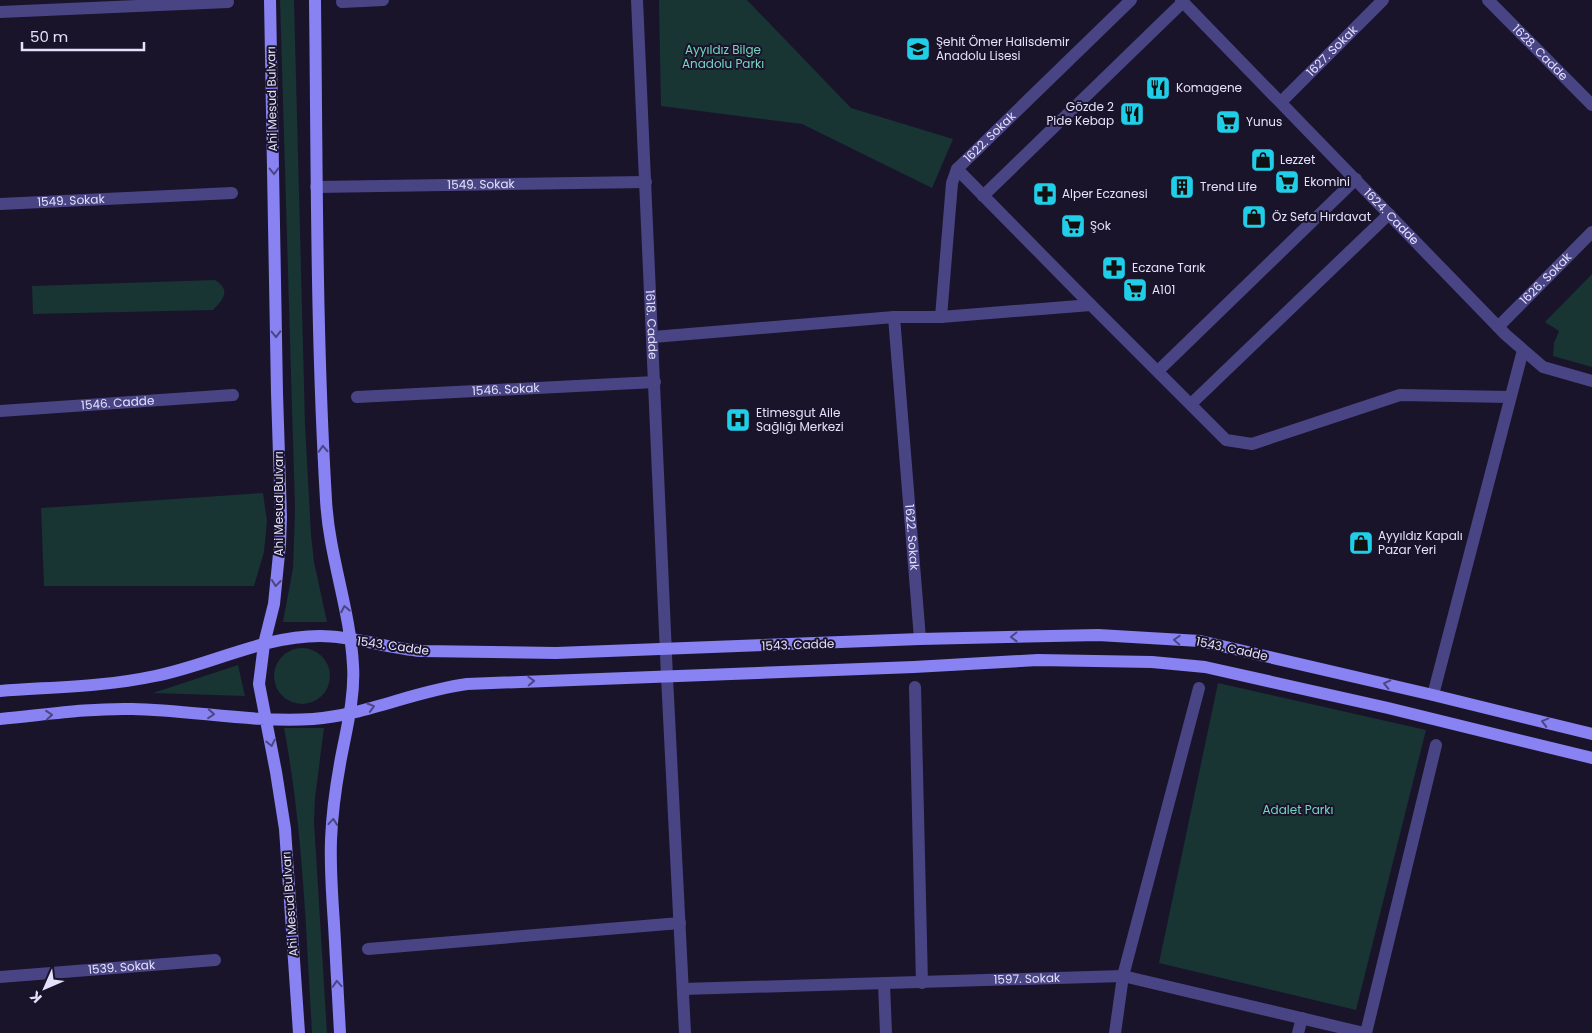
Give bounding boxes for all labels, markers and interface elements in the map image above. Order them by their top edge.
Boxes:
scale bar [22,20,145,52]
street label: 1628. Cadde [1509,20,1572,84]
street label: 1627. Sokak [1302,21,1361,80]
text: 50 m [30,26,68,47]
place label: Şehit Ömer Halisdemir Anadolu Lisesi [936,33,1070,64]
school or university icon: Şehit Ömer Halisdemir Anadolu Lisesi [905,36,931,62]
park label: Ayyıldız Bilge Anadolu Parkı [682,41,764,72]
street label: Ahi Mesud Bulvarı [262,46,281,152]
restaurant icon: Komagene [1145,75,1171,101]
place label: Komagene [1176,79,1242,96]
place label: Gözde 2 Pide Kebap [1046,98,1114,129]
restaurant icon: Gözde 2 Pide Kebap [1119,101,1145,127]
street label: 1622. Sokak [960,107,1020,166]
supermarket icon: Yunus [1215,109,1241,135]
place label: Yunus [1246,113,1282,130]
shop icon: Lezzet [1250,147,1276,173]
place label: Lezzet [1280,151,1315,168]
one-way arrow [269,168,279,175]
supermarket icon: Ekomini [1274,169,1300,195]
place label: Ekomini [1304,173,1350,190]
building icon: Trend Life [1169,174,1195,200]
street label: 1549. Sokak [447,175,516,193]
place label: Trend Life [1200,178,1257,195]
pharmacy icon: Alper Eczanesi [1032,181,1058,207]
street label: 1624. Cadde [1360,184,1423,248]
place label: Alper Eczanesi [1062,185,1148,202]
street label: 1549. Sokak [37,190,106,210]
shop icon: Öz Sefa Hırdavat [1241,204,1267,230]
place label: Öz Sefa Hırdavat [1272,208,1371,225]
supermarket icon: Şok [1060,213,1086,239]
place label: Şok [1090,217,1112,234]
street label: 1626. Sokak [1516,248,1576,308]
pharmacy icon: Eczane Tarık [1101,255,1127,281]
place label: Eczane Tarık [1132,259,1206,276]
supermarket icon: A101 [1122,277,1148,303]
place label: A101 [1152,281,1175,298]
street label: 1618. Cadde [642,289,662,360]
one-way arrow [271,330,281,338]
street label: 1546. Sokak [472,379,541,399]
street label: 1546. Cadde [80,391,155,413]
place label: Etimesgut Aile Sağlığı Merkezi [756,404,844,435]
hospital icon: Etimesgut Aile Sağlığı Merkezi [725,407,751,433]
one-way arrow [318,445,329,453]
street label: Ahi Mesud Bulvarı [270,451,287,557]
street label: 1622. Sokak [901,504,923,572]
place label: Ayyıldız Kapalı Pazar Yeri [1378,527,1463,558]
shop icon: Ayyıldız Kapalı Pazar Yeri [1348,530,1374,556]
one-way arrow [271,580,282,588]
one-way arrow [340,605,351,614]
street label: 1543. Cadde [356,632,430,659]
one-way arrow [1010,632,1018,643]
street label: 1543. Cadde [1195,633,1269,664]
street label: 1543. Cadde [761,635,835,654]
one-way arrow [1172,635,1180,646]
one-way arrow [528,676,535,686]
one-way arrow [1382,679,1391,690]
one-way arrow [367,703,375,713]
one-way arrow [207,708,215,719]
one-way arrow [45,709,53,720]
one-way arrow [1540,717,1549,728]
one-way arrow [265,739,276,747]
park label: Adalet Parkı [1263,801,1334,818]
one-way arrow [327,818,338,826]
street label: Ahi Mesud Bulvarı [277,851,302,957]
street label: 1539. Sokak [88,956,156,978]
north arrow [20,963,70,1013]
street label: 1597. Sokak [993,969,1061,988]
one-way arrow [332,980,343,988]
text: K [25,987,46,1008]

